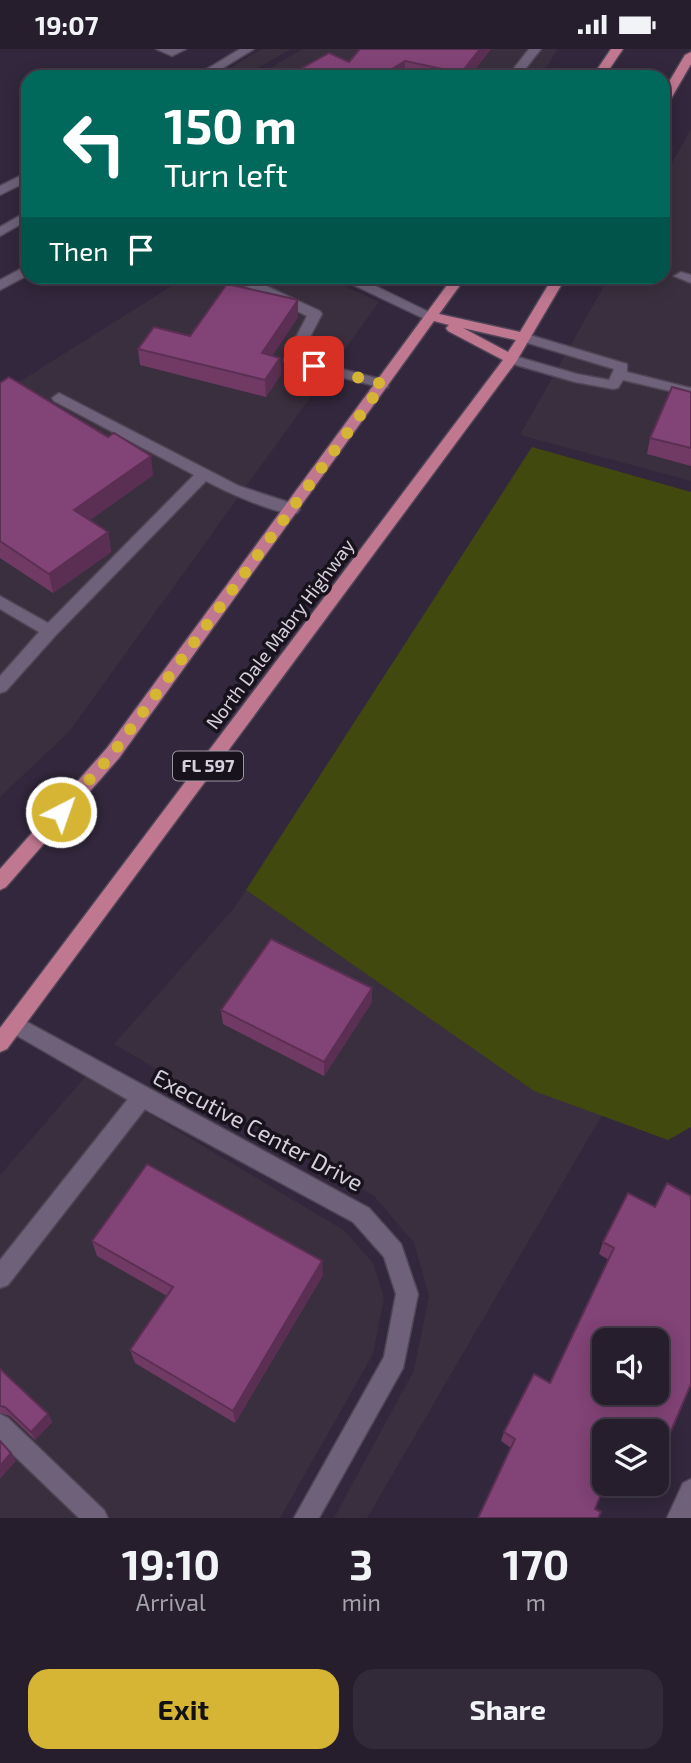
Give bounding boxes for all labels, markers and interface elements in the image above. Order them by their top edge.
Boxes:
text: 19:07 [35,9,98,40]
text: 150 m [164,95,297,154]
icon: left [49,98,140,189]
text: Turn left [164,155,288,193]
icon: arrive [122,231,160,269]
text: Then [49,235,108,266]
pin [284,336,344,396]
icon: arrive [295,347,333,385]
street label: North Dale Mabry Highway [201,534,359,733]
road number: FL 597 [173,751,243,781]
position arrow [24,775,98,849]
street label: Executive Center Drive [149,1062,368,1196]
map controls [592,1328,669,1496]
button: sound [592,1328,669,1405]
button: layers [592,1419,669,1496]
text: 19:10 [122,1538,220,1588]
text: 3 [349,1538,373,1588]
text: 170 [503,1538,569,1588]
text: Arrival [136,1588,206,1616]
text: min [342,1588,381,1616]
text: m [526,1588,546,1616]
button: Exit [28,1669,339,1749]
button: Share [353,1669,663,1749]

